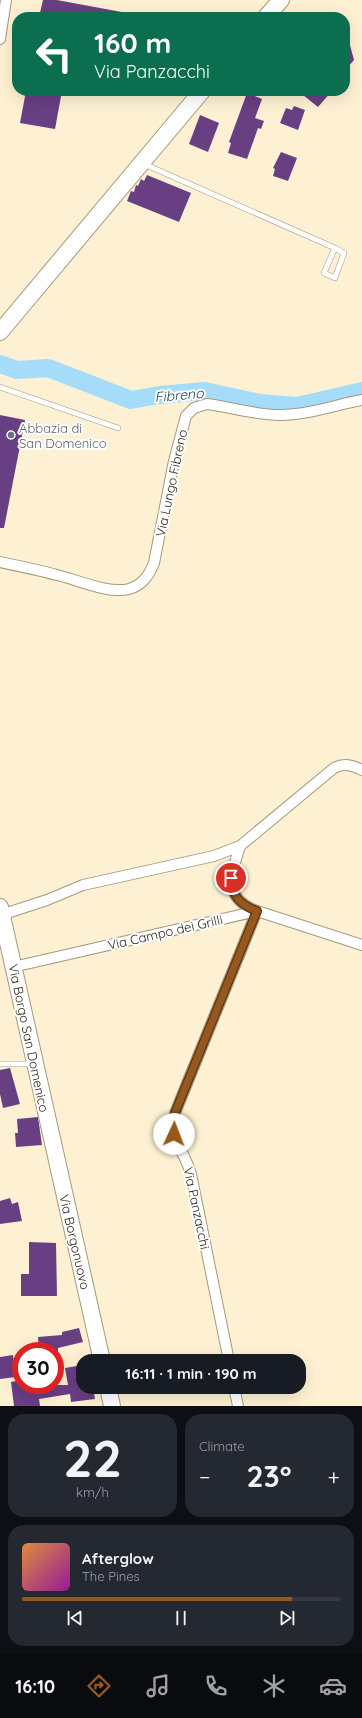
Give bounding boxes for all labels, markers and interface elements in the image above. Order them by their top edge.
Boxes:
text: 160 m [94,25,171,60]
icon: left [28,28,80,80]
text: Via Panzacchi [94,60,210,83]
water label: Fibreno [154,384,205,406]
place label: Abbazia di San Domenico [19,420,107,451]
street label: Via Lungo Fibreno [152,428,190,538]
marker: Abbazia di San Domenico [6,430,16,440]
pin [214,861,248,895]
icon: arrive [220,867,242,889]
street label: Via Campo dei Grilli [106,911,224,953]
street label: Via Borgo San Domenico [5,963,53,1114]
position arrow [153,1113,195,1155]
street label: Via Panzacchi [180,1165,214,1251]
street label: Via Borgonuovo [56,1193,94,1291]
speed limit sign: 30 [12,1342,64,1394]
text: 16:11 · 1 min · 190 m [125,1364,257,1383]
text: 22 [63,1425,122,1490]
text: Climate [199,1438,245,1454]
text: 23° [247,1457,292,1495]
text: − [199,1463,210,1491]
text: + [328,1463,340,1491]
text: km/h [76,1484,109,1500]
text: Afterglow [82,1549,154,1568]
text: The Pines [82,1568,140,1584]
icon: previous [64,1607,86,1629]
icon: pause [170,1607,192,1629]
icon: next [276,1607,298,1629]
icon: directions [85,1672,113,1700]
icon: music [144,1672,172,1700]
icon: phone [202,1672,230,1700]
icon: climate [260,1672,288,1700]
icon: car [319,1672,347,1700]
text: 16:10 [15,1675,55,1698]

